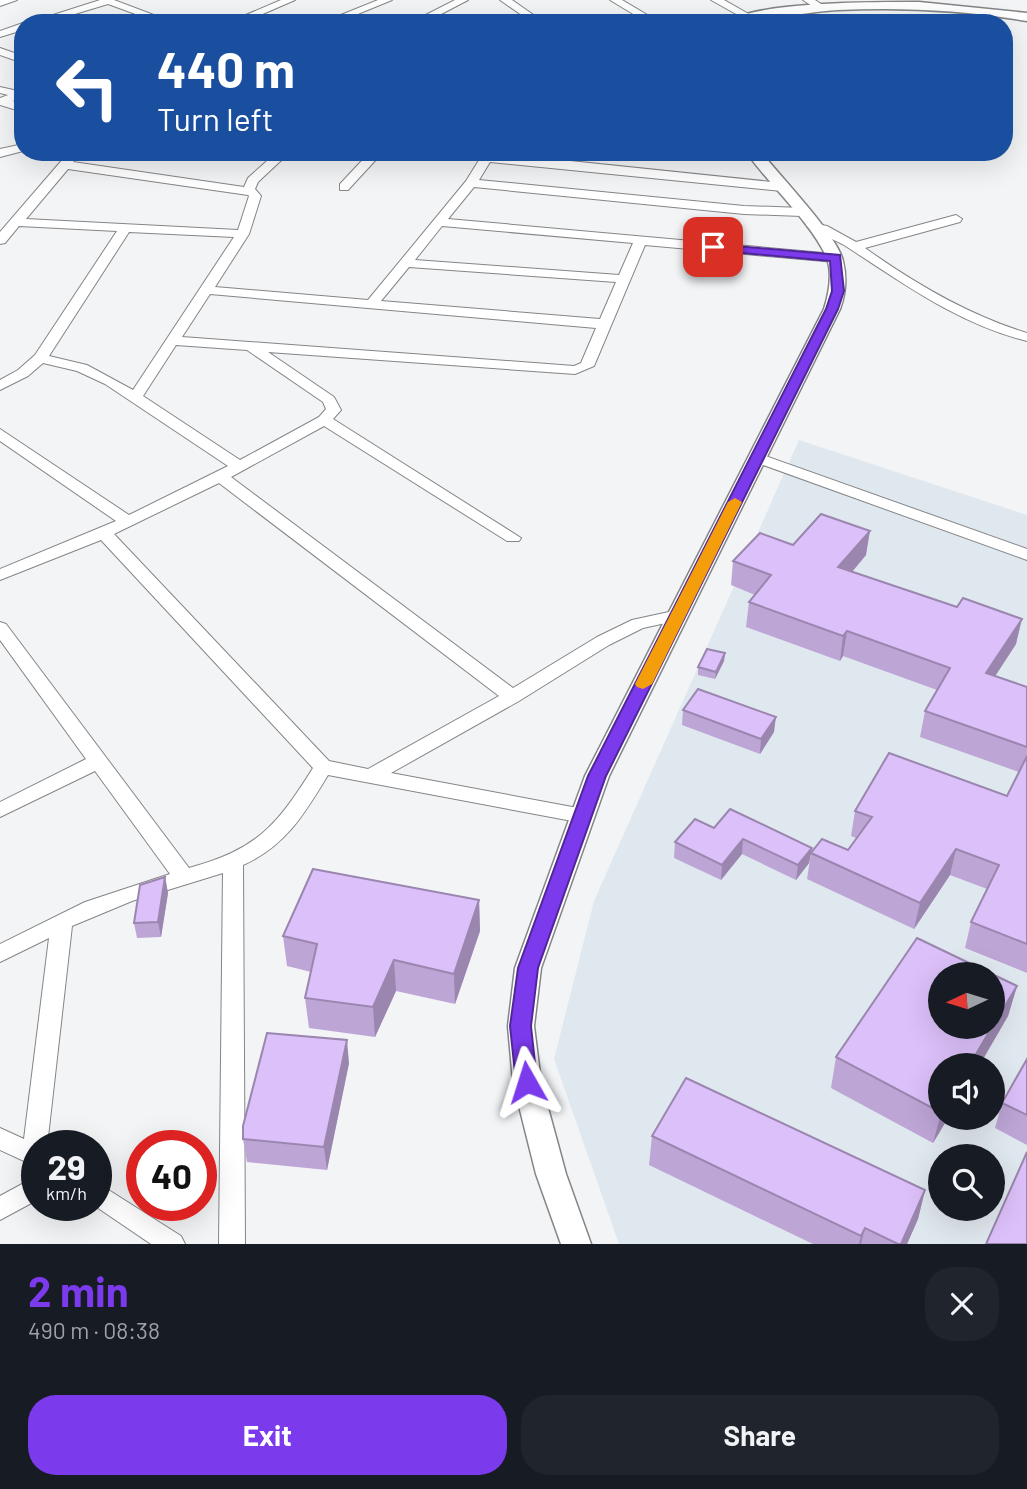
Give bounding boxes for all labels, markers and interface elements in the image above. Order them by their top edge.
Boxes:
text: 440 m [157,39,295,98]
icon: left [42,42,133,133]
text: Turn left [157,99,274,137]
pin [683,217,743,277]
icon: arrive [694,228,732,266]
north arrow [928,962,1004,1040]
map controls [928,962,1005,1221]
position arrow [490,1045,564,1119]
button: sound [928,1053,1005,1130]
speed limit sign: 40 [126,1130,217,1221]
button: search [928,1144,1005,1221]
text: 29 [47,1145,86,1187]
text: km/h [46,1182,87,1204]
text: 2 min [28,1265,129,1315]
button: close [925,1267,999,1341]
text: 490 m · 08:38 [28,1316,160,1344]
button: Exit [28,1395,507,1475]
button: Share [521,1395,999,1475]

